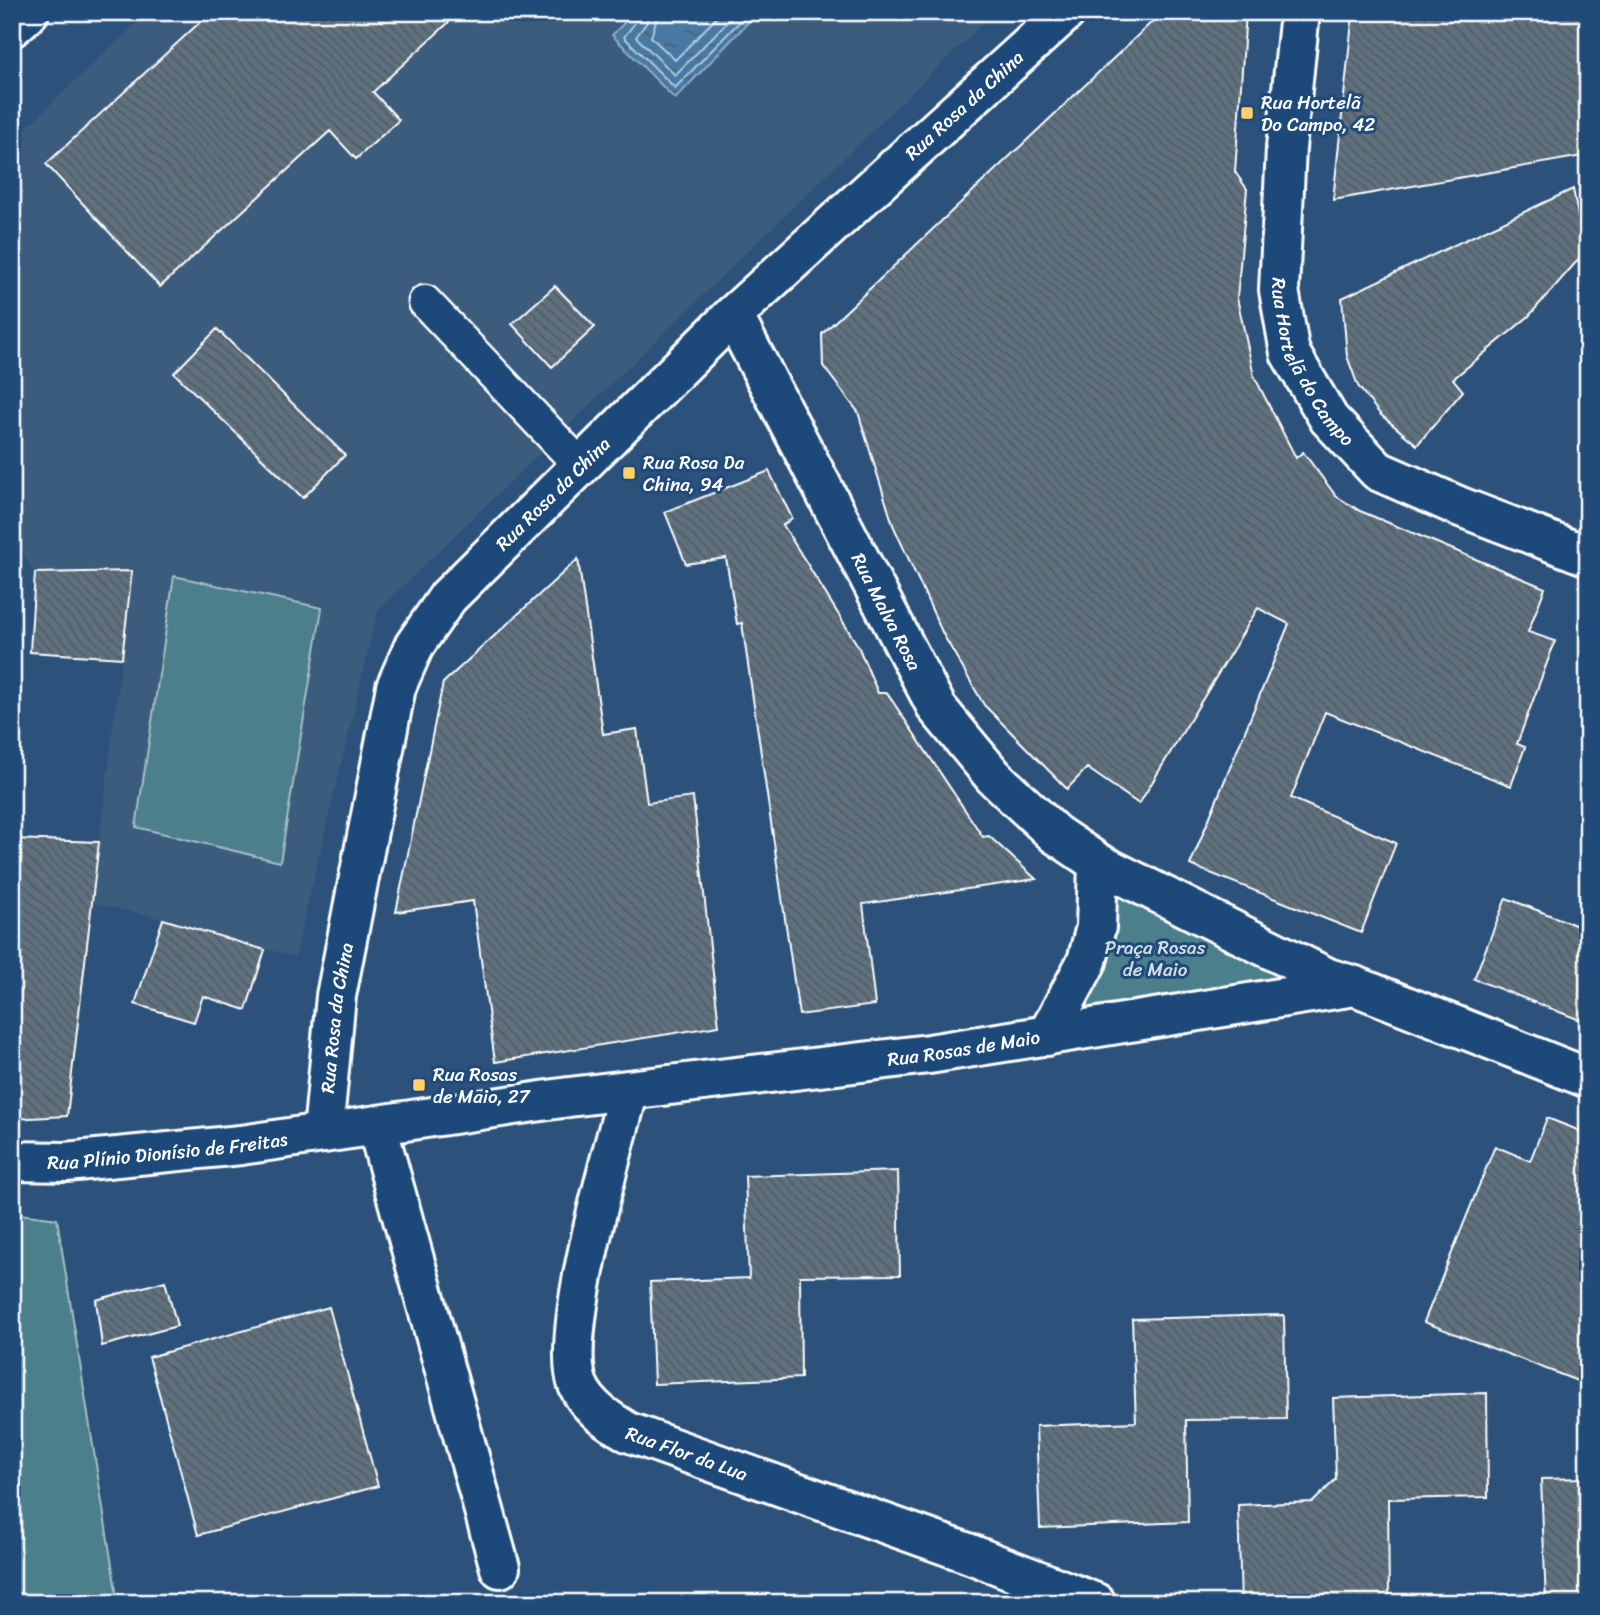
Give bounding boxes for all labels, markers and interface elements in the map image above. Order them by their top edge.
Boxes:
street label: Rua Rosa da China [897,42,1032,169]
place label: Rua Hortelã Do Campo, 42 [1261,86,1375,141]
marker: Rua Hortelã Do Campo, 42 [1239,105,1255,121]
street label: Rua Hortelã do Campo [1262,277,1363,454]
street label: Rua Rosa da China [487,428,619,559]
place label: Rua Rosa Da China, 94 [643,446,745,501]
marker: Rua Rosa Da China, 94 [621,465,637,481]
street label: Rua Malva Rosa [842,547,931,677]
park label: Praça Rosas de Maio [1105,931,1206,986]
street label: Rua Rosa da China [311,939,363,1095]
street label: Rua Rosas de Maio [886,1020,1043,1076]
place label: Rua Rosas de Maio, 27 [433,1058,531,1113]
marker: Rua Rosas de Maio, 27 [411,1077,427,1093]
street label: Rua Plínio Dionísio de Freitas [47,1122,290,1179]
street label: Rua Flor da Lua [621,1417,753,1490]

